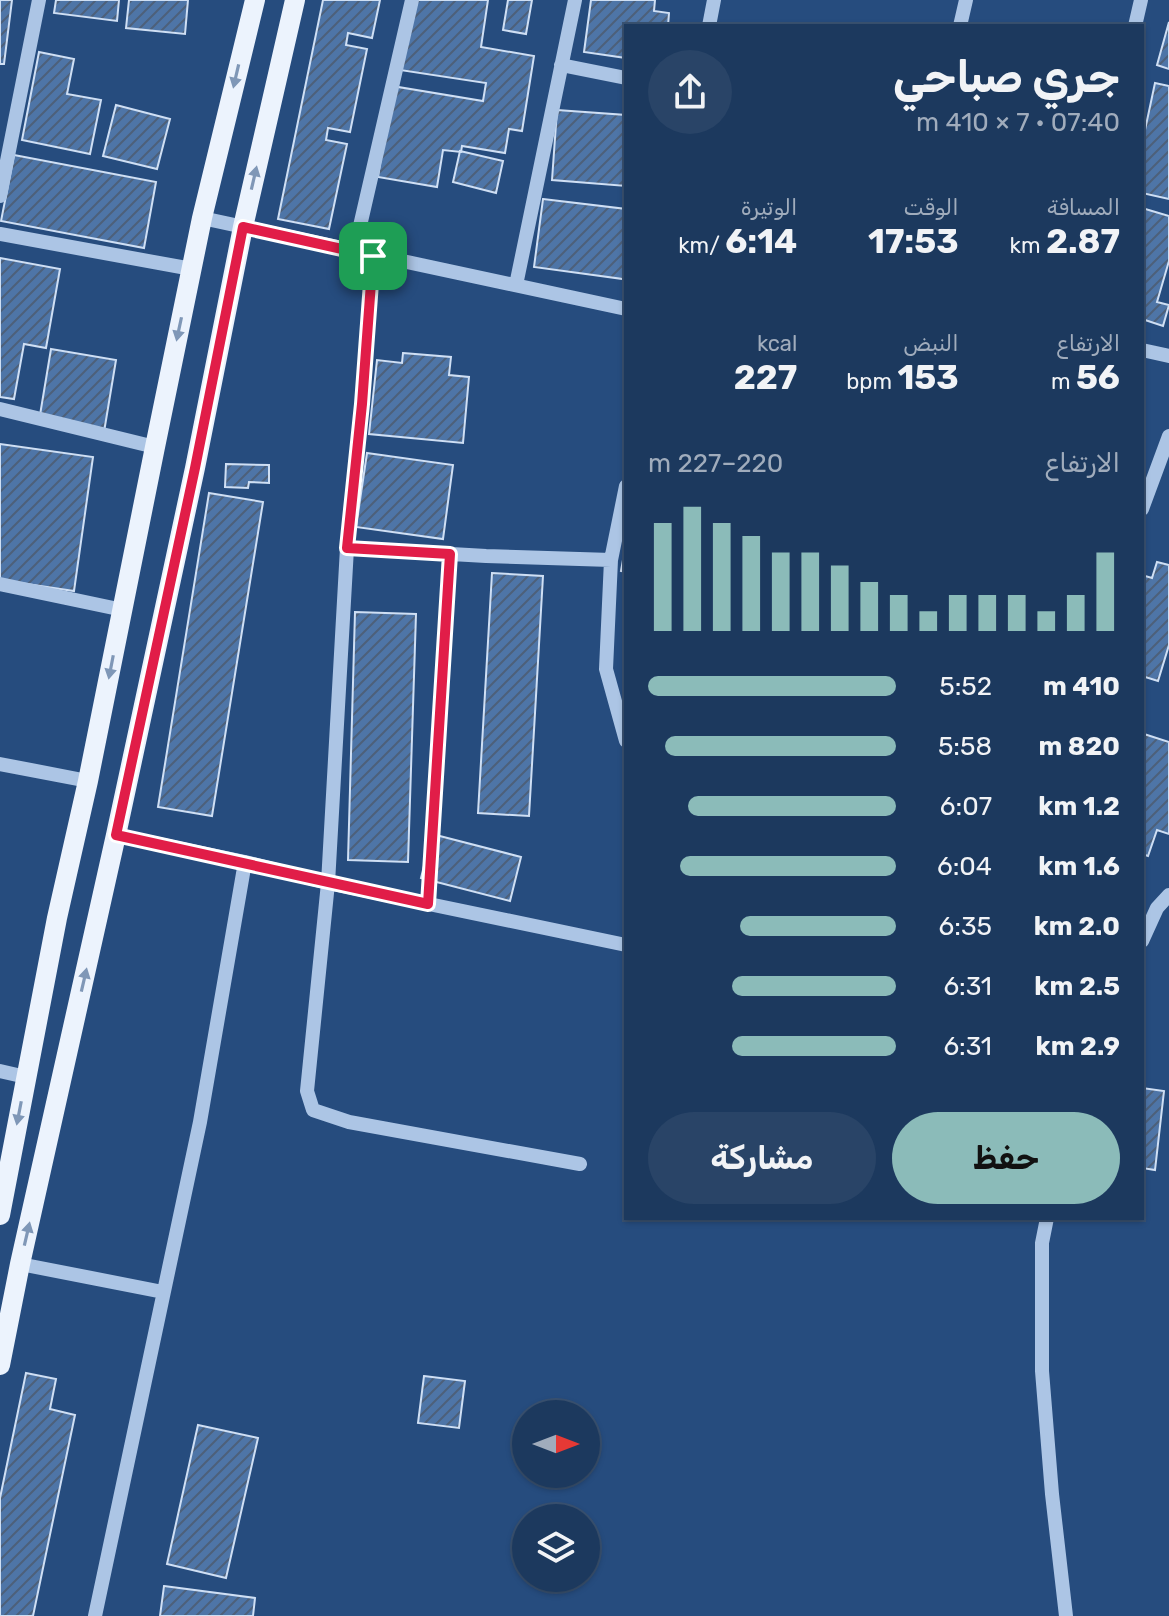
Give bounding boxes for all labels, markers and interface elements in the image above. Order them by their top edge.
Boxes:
button: share [648,50,732,134]
text: جري صباحي [893,51,1120,103]
one-way arrow [230,63,242,88]
text: 07:40 · 7 × 410 m [916,107,1120,138]
one-way arrow [249,166,261,191]
text: الوتيرة [741,194,797,221]
text: الوقت [903,194,959,221]
text: المسافة [1047,194,1120,221]
text: 6:14 [725,221,797,262]
text: 17:53 [868,221,959,262]
text: 2.87 [1046,221,1120,262]
pin [339,222,407,290]
text: /km [678,232,725,259]
text: km [1010,232,1046,259]
icon: arrive [351,234,395,278]
one-way arrow [172,317,185,342]
text: kcal [757,330,797,357]
text: النبض [903,330,959,357]
text: الارتفاع [1057,330,1120,357]
text: 227 [734,357,797,398]
text: 153 [897,357,959,398]
text: 56 [1076,357,1120,398]
text: bpm [846,368,897,395]
text: m [1051,368,1076,395]
text: 220–227 m [648,448,783,479]
text: الارتفاع [1045,448,1120,479]
one-way arrow [105,654,117,679]
text: 5:52 [939,671,992,702]
text: 410 m [1043,671,1120,702]
text: 5:58 [938,731,992,762]
text: 820 m [1038,731,1120,762]
text: 6:07 [940,791,992,822]
text: 1.2 km [1038,791,1120,822]
text: 6:04 [937,851,992,882]
text: 1.6 km [1038,851,1120,882]
text: 6:35 [939,911,992,942]
text: 2.0 km [1034,911,1120,942]
one-way arrow [78,968,91,993]
text: 6:31 [943,971,992,1002]
text: 2.5 km [1034,971,1120,1002]
text: 6:31 [943,1031,992,1062]
text: 2.9 km [1036,1031,1120,1062]
one-way arrow [13,1101,25,1126]
button: مشاركة [648,1112,876,1204]
button: حفظ [892,1112,1120,1204]
one-way arrow [21,1221,34,1246]
north arrow [512,1400,600,1488]
map controls [512,1400,600,1592]
button: layers [512,1504,600,1592]

